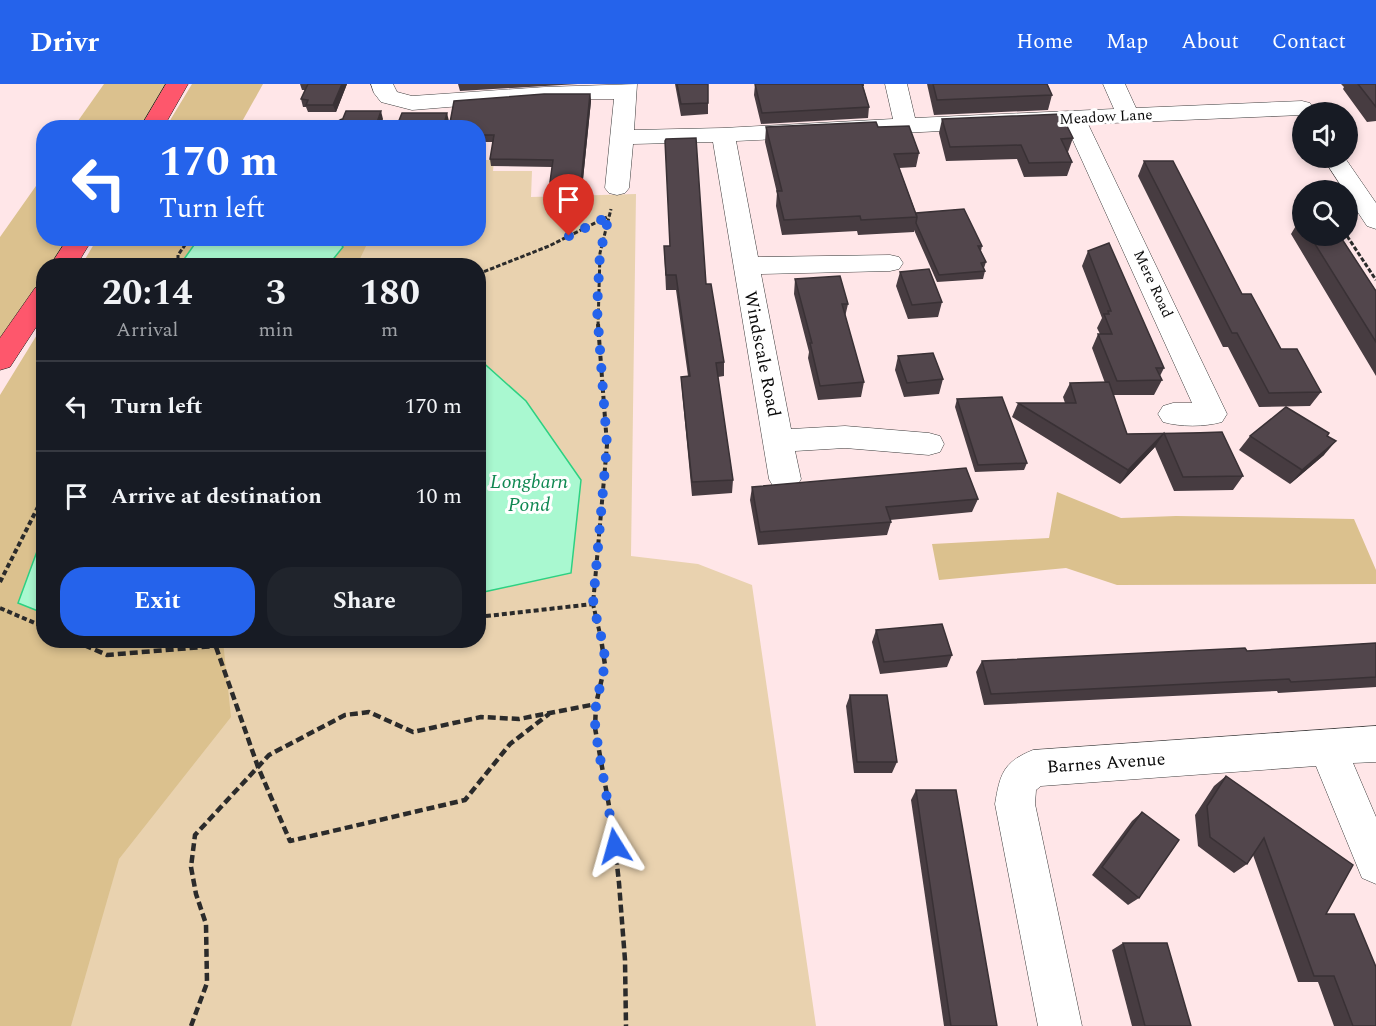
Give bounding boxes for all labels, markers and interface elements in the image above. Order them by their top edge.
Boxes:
text: Drivr [30,21,99,64]
text: Home [1016,26,1073,58]
text: Map [1106,26,1148,58]
text: About [1181,26,1239,58]
text: Contact [1272,26,1346,58]
map controls [1292,102,1358,246]
button: sound [1292,102,1358,168]
street label: Meadow Lane [1059,103,1153,131]
text: 170 m [159,131,278,194]
icon: left [60,144,138,222]
pin [543,174,594,236]
button: search [1292,180,1358,246]
icon: arrive [552,183,585,216]
text: Turn left [159,188,265,230]
street label: Mere Road [1127,246,1179,322]
text: 20:14 [102,266,192,321]
text: 3 [266,266,286,321]
text: 180 [359,266,420,321]
street label: Windscale Road [737,289,787,419]
text: Arrival [116,315,178,345]
text: min [258,315,293,345]
text: m [381,315,398,345]
icon: left [60,390,93,423]
text: Turn left [111,390,203,423]
text: 170 m [405,390,462,423]
water label: Longbarn Pond [490,467,569,520]
icon: arrive [60,480,93,513]
text: Arrive at destination [111,480,322,513]
text: 10 m [416,480,462,513]
button: Exit [60,567,255,636]
button: Share [267,567,462,636]
street label: Barnes Avenue [1046,745,1166,781]
position arrow [583,814,647,878]

